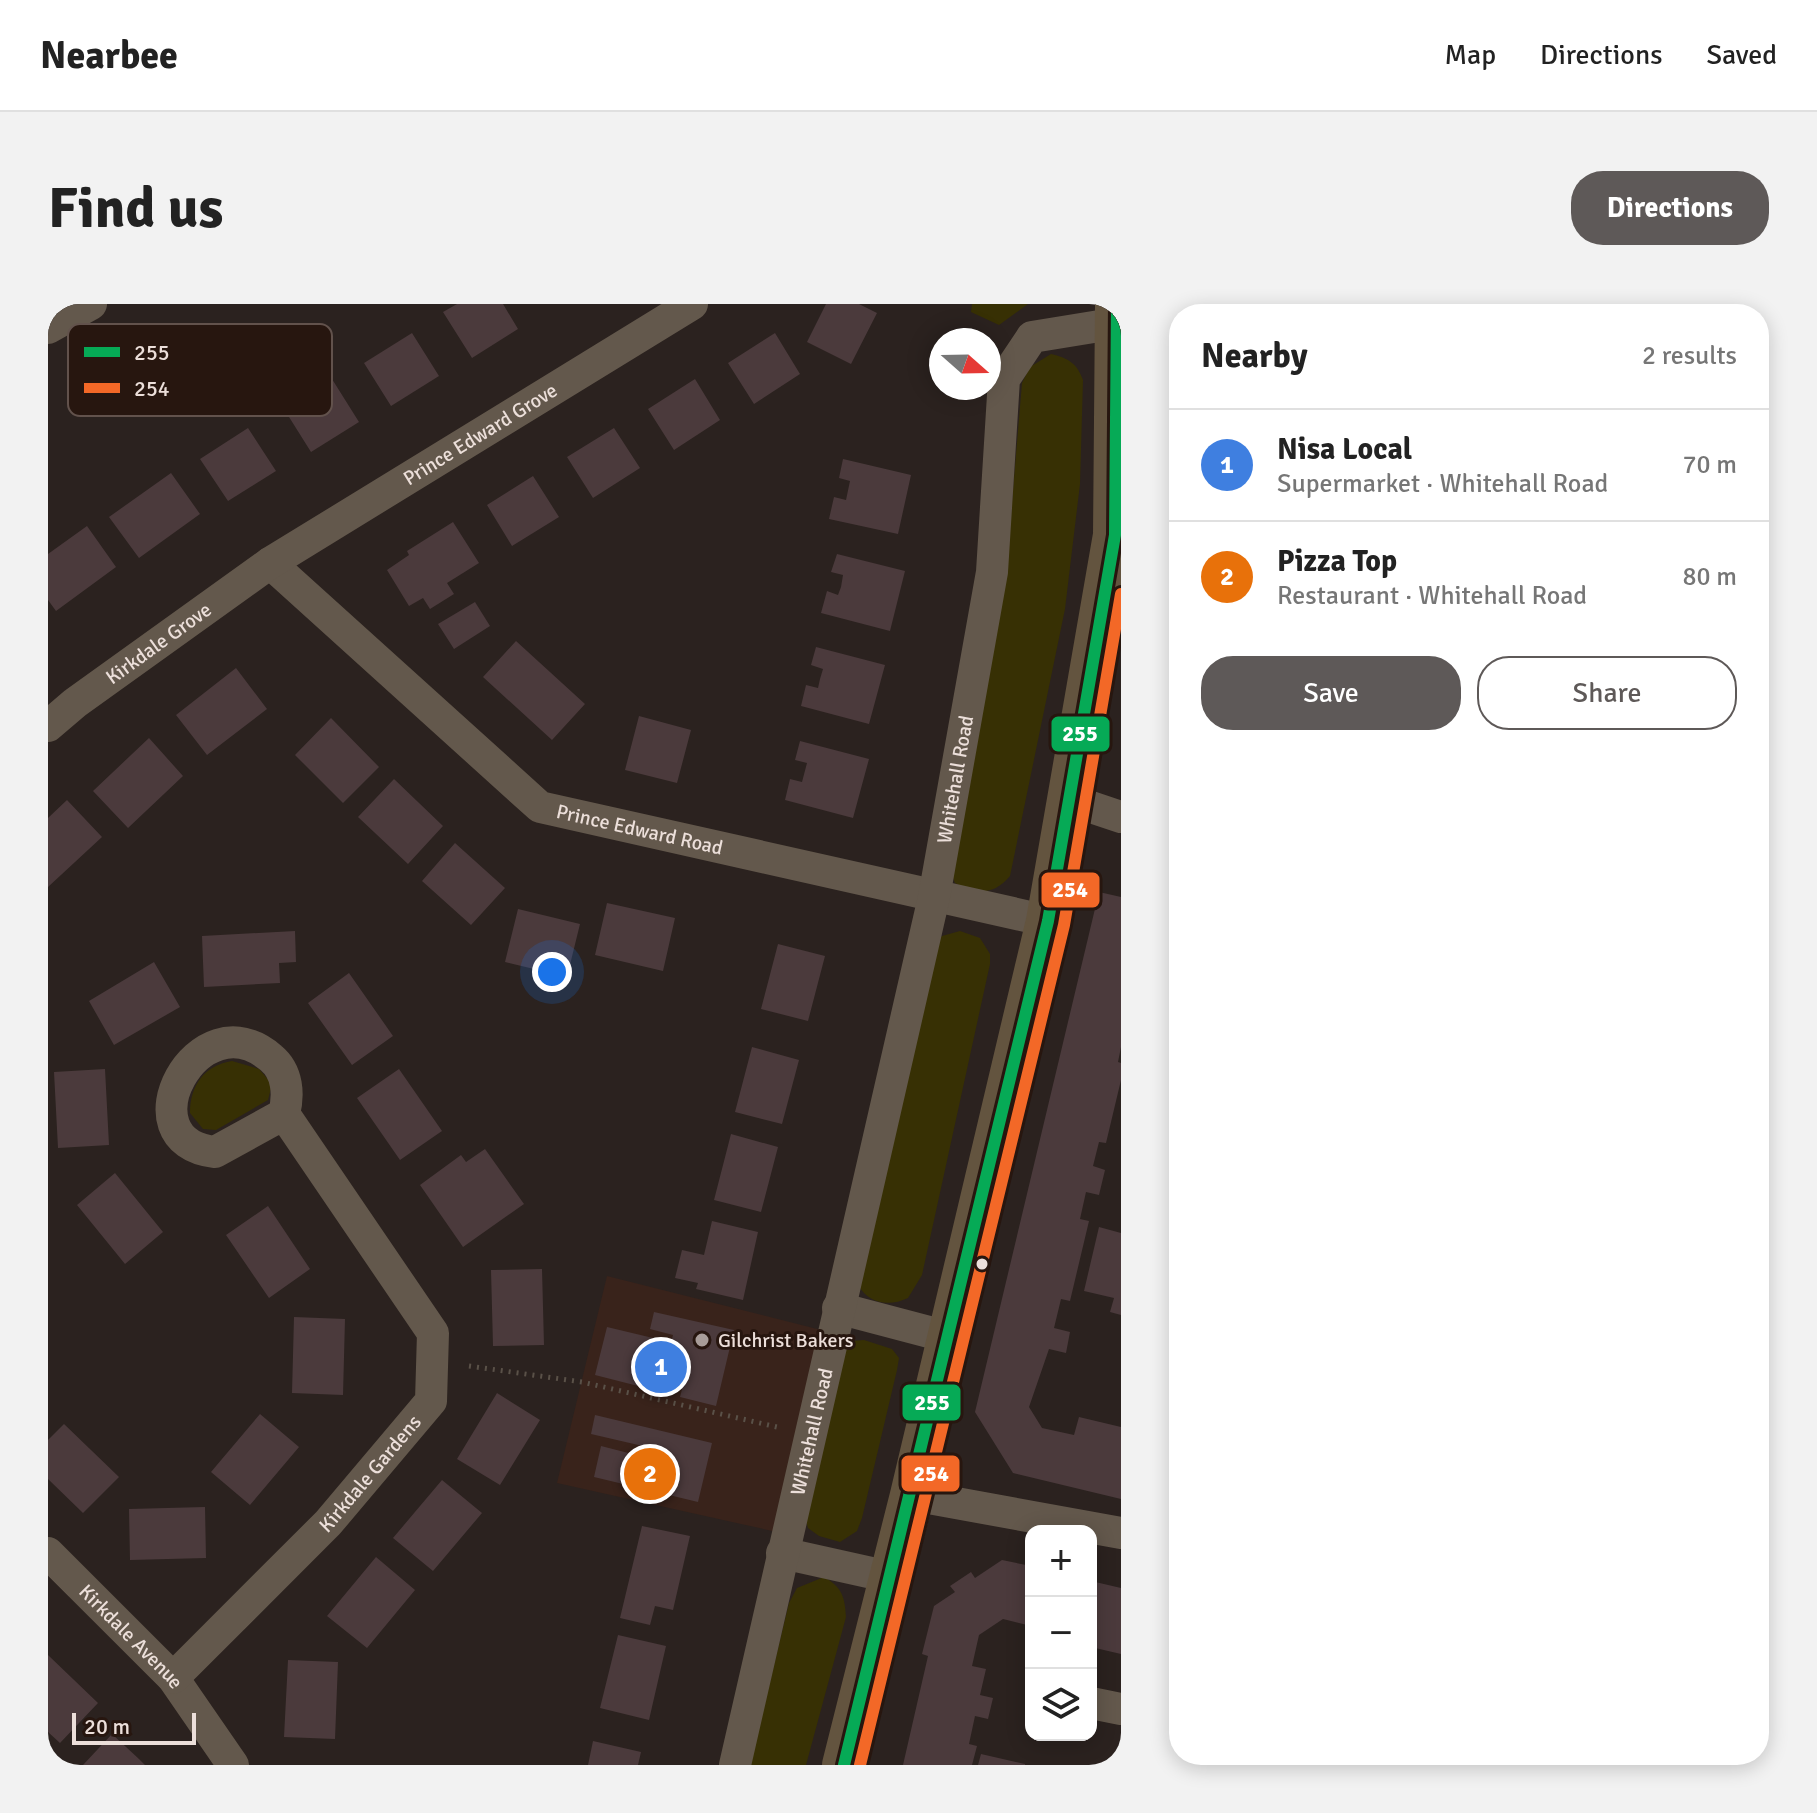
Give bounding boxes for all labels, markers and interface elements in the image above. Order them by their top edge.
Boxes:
text: Nearbee [40,32,178,79]
text: Map [1444,38,1496,72]
text: Directions [1540,38,1662,72]
text: Saved [1706,38,1777,72]
button: Directions [1571,171,1769,245]
text: Find us [48,174,223,243]
legend [68,324,332,416]
north arrow [929,328,1001,400]
text: Nearby [1201,335,1308,377]
text: 255 [134,339,170,366]
text: 2 results [1642,340,1737,372]
text: 254 [134,375,170,402]
street label: Prince Edward Grove [399,378,562,491]
text: Nisa Local [1277,431,1412,468]
text: 1 [1220,449,1234,481]
text: 70 m [1682,449,1737,481]
text: Supermarket · Whitehall Road [1277,468,1608,500]
text: Pizza Top [1277,543,1397,580]
text: 2 [1220,561,1234,593]
text: 80 m [1682,561,1737,593]
text: Restaurant · Whitehall Road [1277,580,1587,612]
street label: Kirkdale Grove [101,597,216,690]
button: Save [1201,656,1461,730]
button: Share [1477,656,1737,730]
street label: Whitehall Road [932,713,979,846]
line badge: 255 [1050,715,1111,753]
text: 255 [1062,720,1098,747]
street label: Prince Edward Road [554,799,725,861]
line badge: 254 [1040,871,1101,909]
text: 254 [1052,876,1088,903]
your location [532,952,572,992]
unlabelled marker [974,1256,990,1272]
place label: Gilchrist Bakers [718,1328,854,1353]
marker: Gilchrist Bakers [693,1331,711,1349]
pin: 1 [635,1337,687,1397]
street label: Whitehall Road [785,1366,839,1498]
line badge: 255 [901,1383,962,1422]
text: 255 [914,1389,950,1416]
street label: Kirkdale Gardens [314,1410,427,1538]
pin: 2 [624,1444,676,1504]
line badge: 254 [900,1454,961,1493]
text: 254 [913,1460,949,1487]
map controls [1025,1525,1097,1741]
button: + [1025,1525,1097,1597]
street label: Kirkdale Avenue [73,1579,189,1694]
button: − [1025,1597,1097,1669]
button: layers [1025,1669,1097,1741]
scale bar [72,1709,196,1745]
text: 20 m [84,1713,130,1740]

